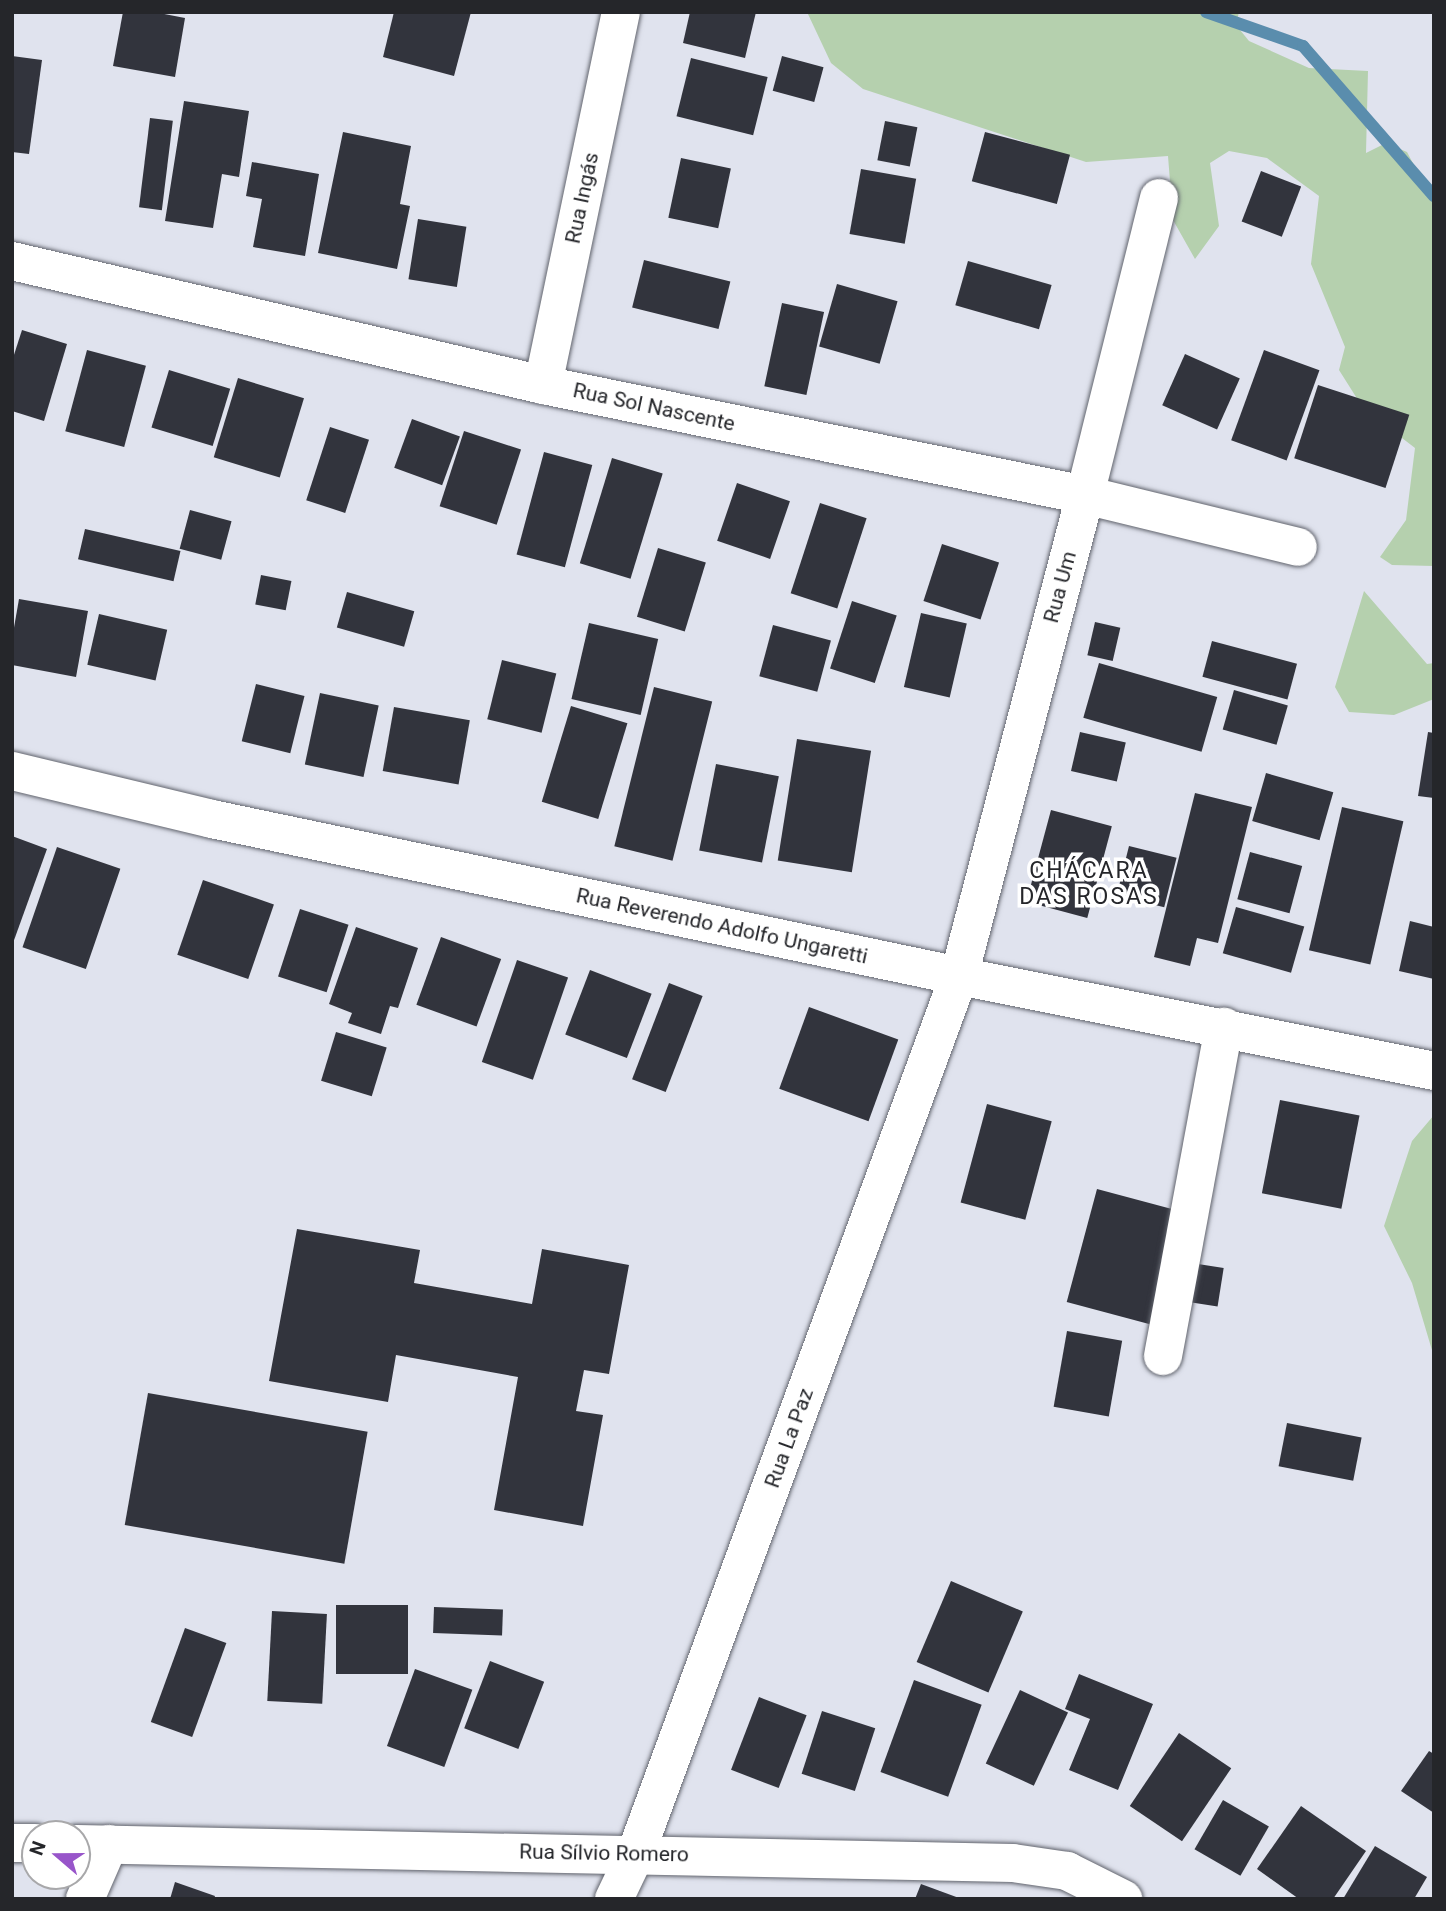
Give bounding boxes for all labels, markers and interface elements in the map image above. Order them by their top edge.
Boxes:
street label: Rua Ingás [560,150,604,246]
street label: Rua Sol Nascente [571,378,737,436]
street label: Rua Um [1038,548,1082,626]
district label: CHÁCARA DAS ROSAS [1020,857,1158,911]
street label: Rua Reverendo Adolfo Ungaretti [574,883,870,969]
street label: Rua La Paz [759,1385,819,1491]
north arrow [21,1820,91,1890]
text: N [25,1838,51,1859]
street label: Rua Sílvio Romero [519,1839,689,1867]

